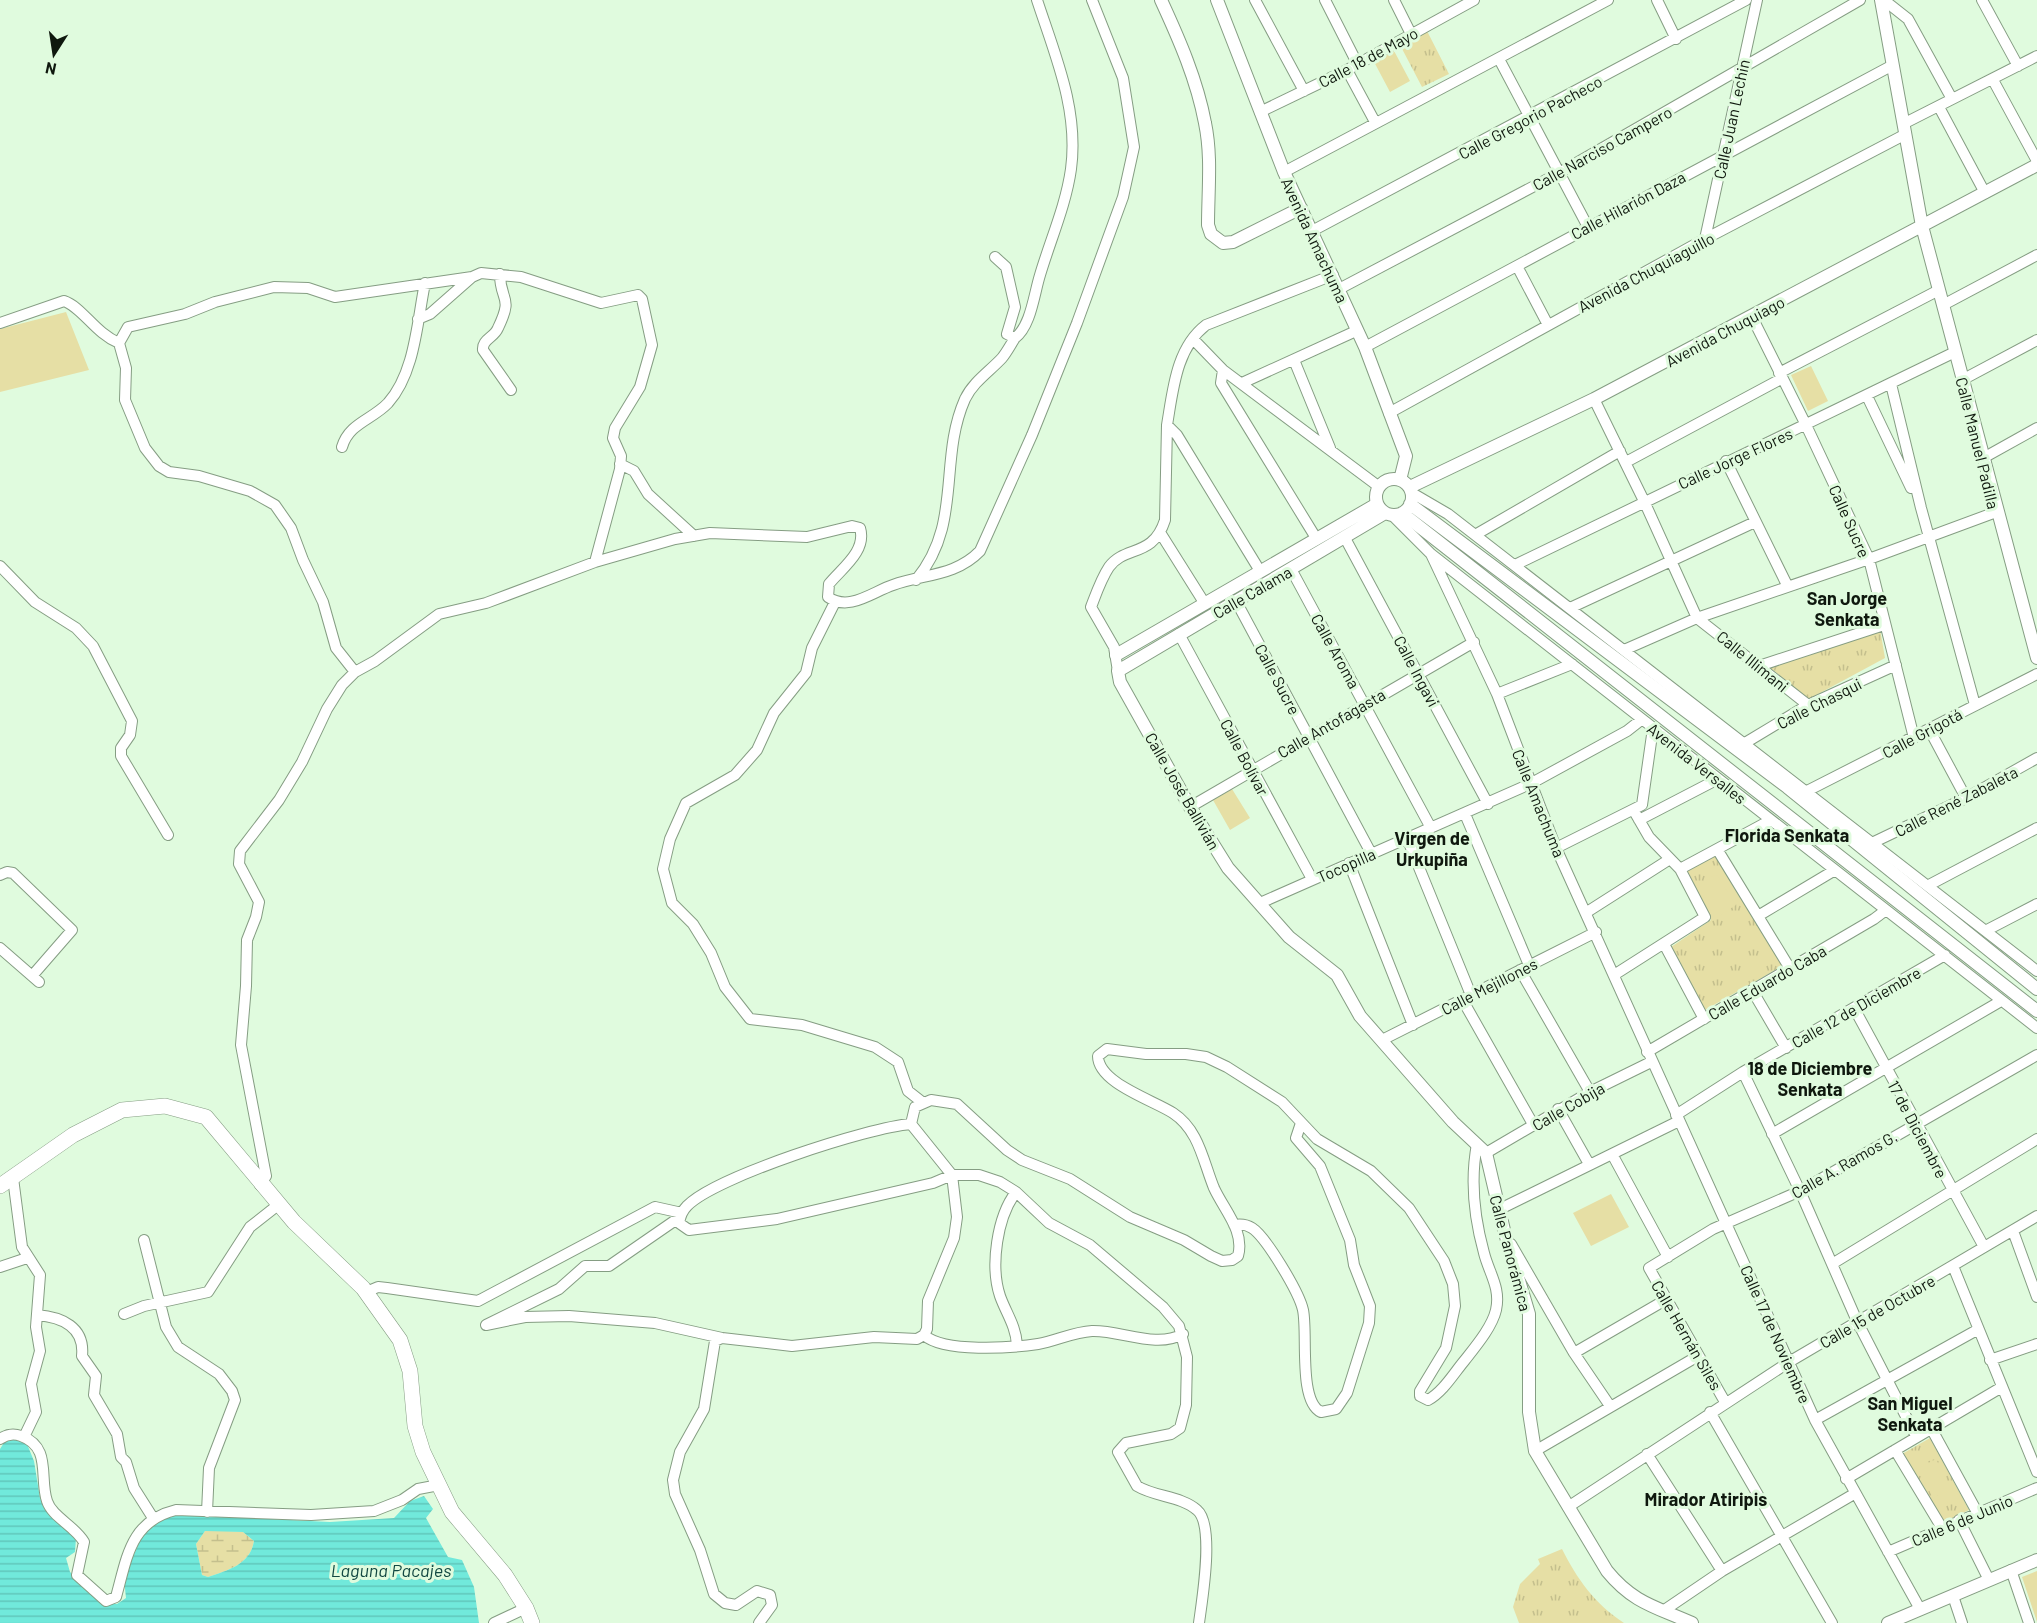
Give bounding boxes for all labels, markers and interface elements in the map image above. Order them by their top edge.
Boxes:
street label: Calle 18 de Mayo [1315,23,1421,91]
north arrow [24,24,84,84]
street label: Calle Juan Lechin [1709,57,1753,181]
text: N [44,59,58,80]
street label: Calle Gregorio Pacheco [1455,71,1605,163]
street label: Calle Narciso Campero [1529,102,1675,194]
street label: Calle Hilarión Daza [1568,167,1688,243]
street label: Avenida Amachuma [1278,174,1352,306]
street label: Avenida Chuquiaguillo [1575,228,1717,316]
street label: Avenida Chuquiago [1662,292,1788,370]
street label: Calle Manuel Padilla [1952,375,2004,511]
street label: Calle Jorge Flores [1675,423,1795,493]
street label: Calle Sucre [1826,482,1874,560]
street label: Calle Calama [1209,562,1295,622]
district label: San Jorge Senkata [1807,587,1887,630]
street label: Calle Aroma [1308,610,1364,692]
street label: Calle Illimani [1713,626,1793,696]
street label: Calle Ingavi [1390,632,1444,710]
street label: Calle Sucre [1251,640,1305,718]
street label: Calle Chasqui [1773,674,1865,732]
street label: Calle Antofagasta [1274,684,1388,762]
street label: Calle Grigotá [1879,704,1965,762]
street label: Calle Bolívar [1217,715,1273,799]
street label: Avenida Versalles [1644,719,1750,807]
street label: Calle José Ballivián [1142,729,1224,853]
street label: Calle Amachuma [1509,746,1569,860]
street label: Calle René Zabaleta [1891,762,2021,840]
district label: Florida Senkata [1725,824,1849,846]
district label: Virgen de Urkupiña [1394,827,1470,870]
street label: Tocopilla [1314,844,1378,886]
street label: Calle Eduardo Caba [1705,940,1829,1024]
street label: Calle Mejillones [1438,954,1540,1018]
street label: Calle 12 de Diciembre [1788,962,1924,1052]
district label: 18 de Diciembre Senkata [1748,1057,1873,1100]
street label: 17 de Diciembre [1884,1077,1952,1181]
street label: Calle Cobija [1529,1078,1607,1134]
street label: Calle A. Ramos G. [1788,1126,1900,1202]
street label: Calle Panorámica [1486,1193,1536,1313]
street label: Calle 17 de Noviembre [1737,1262,1815,1406]
street label: Calle 15 de Octubre [1816,1270,1938,1352]
street label: Calle Hernán Siles [1648,1277,1726,1393]
district label: San Miguel Senkata [1867,1392,1953,1435]
district label: Mirador Atiripis [1645,1488,1767,1510]
street label: Calle 6 de Junio [1909,1490,2015,1550]
water label: Laguna Pacajes [331,1559,451,1581]

